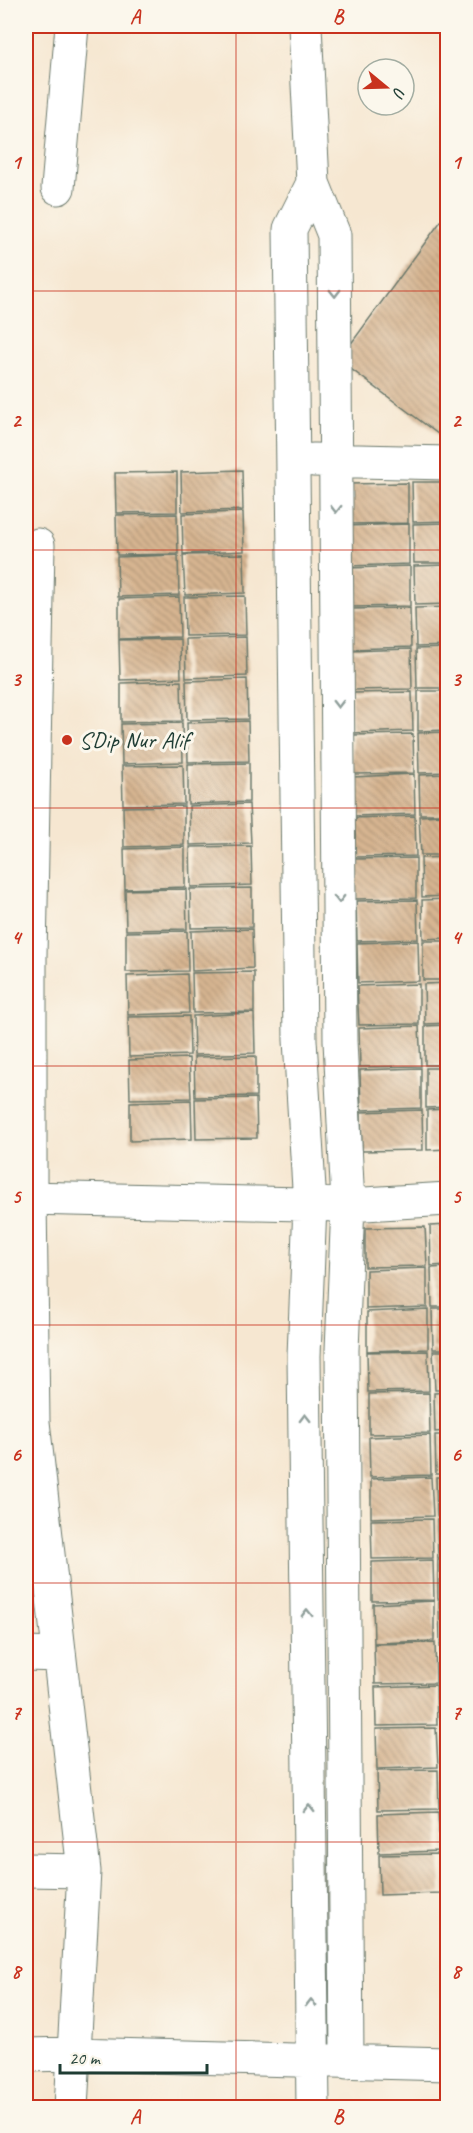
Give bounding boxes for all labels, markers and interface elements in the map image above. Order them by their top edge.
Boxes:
text: A [130,4,142,29]
text: B [333,4,345,29]
north arrow [356,57,416,117]
text: U [387,85,410,102]
text: 1 [12,150,23,175]
text: 1 [452,150,463,175]
one-way arrow [329,289,341,298]
text: 2 [12,408,23,433]
text: 2 [452,408,463,433]
one-way arrow [330,505,343,514]
text: 3 [12,667,23,692]
text: 3 [452,667,463,692]
one-way arrow [332,700,344,709]
place label: SDip Nur Alif [79,725,194,755]
marker: SDip Nur Alif [60,733,74,747]
one-way arrow [333,895,345,904]
text: 4 [12,925,24,950]
text: 4 [452,925,464,950]
text: 5 [12,1184,23,1209]
text: 5 [452,1184,463,1209]
one-way arrow [299,1414,311,1423]
text: 6 [11,1442,22,1467]
text: 6 [451,1442,462,1467]
one-way arrow [301,1609,313,1618]
text: 7 [12,1700,23,1725]
text: 7 [452,1700,463,1725]
one-way arrow [302,1804,315,1813]
text: 8 [12,1959,24,1984]
text: 8 [452,1959,464,1984]
one-way arrow [304,1999,317,2008]
scale bar [60,2037,207,2075]
text: 20 m [69,2047,102,2069]
text: A [130,2104,142,2129]
text: B [333,2104,345,2129]

